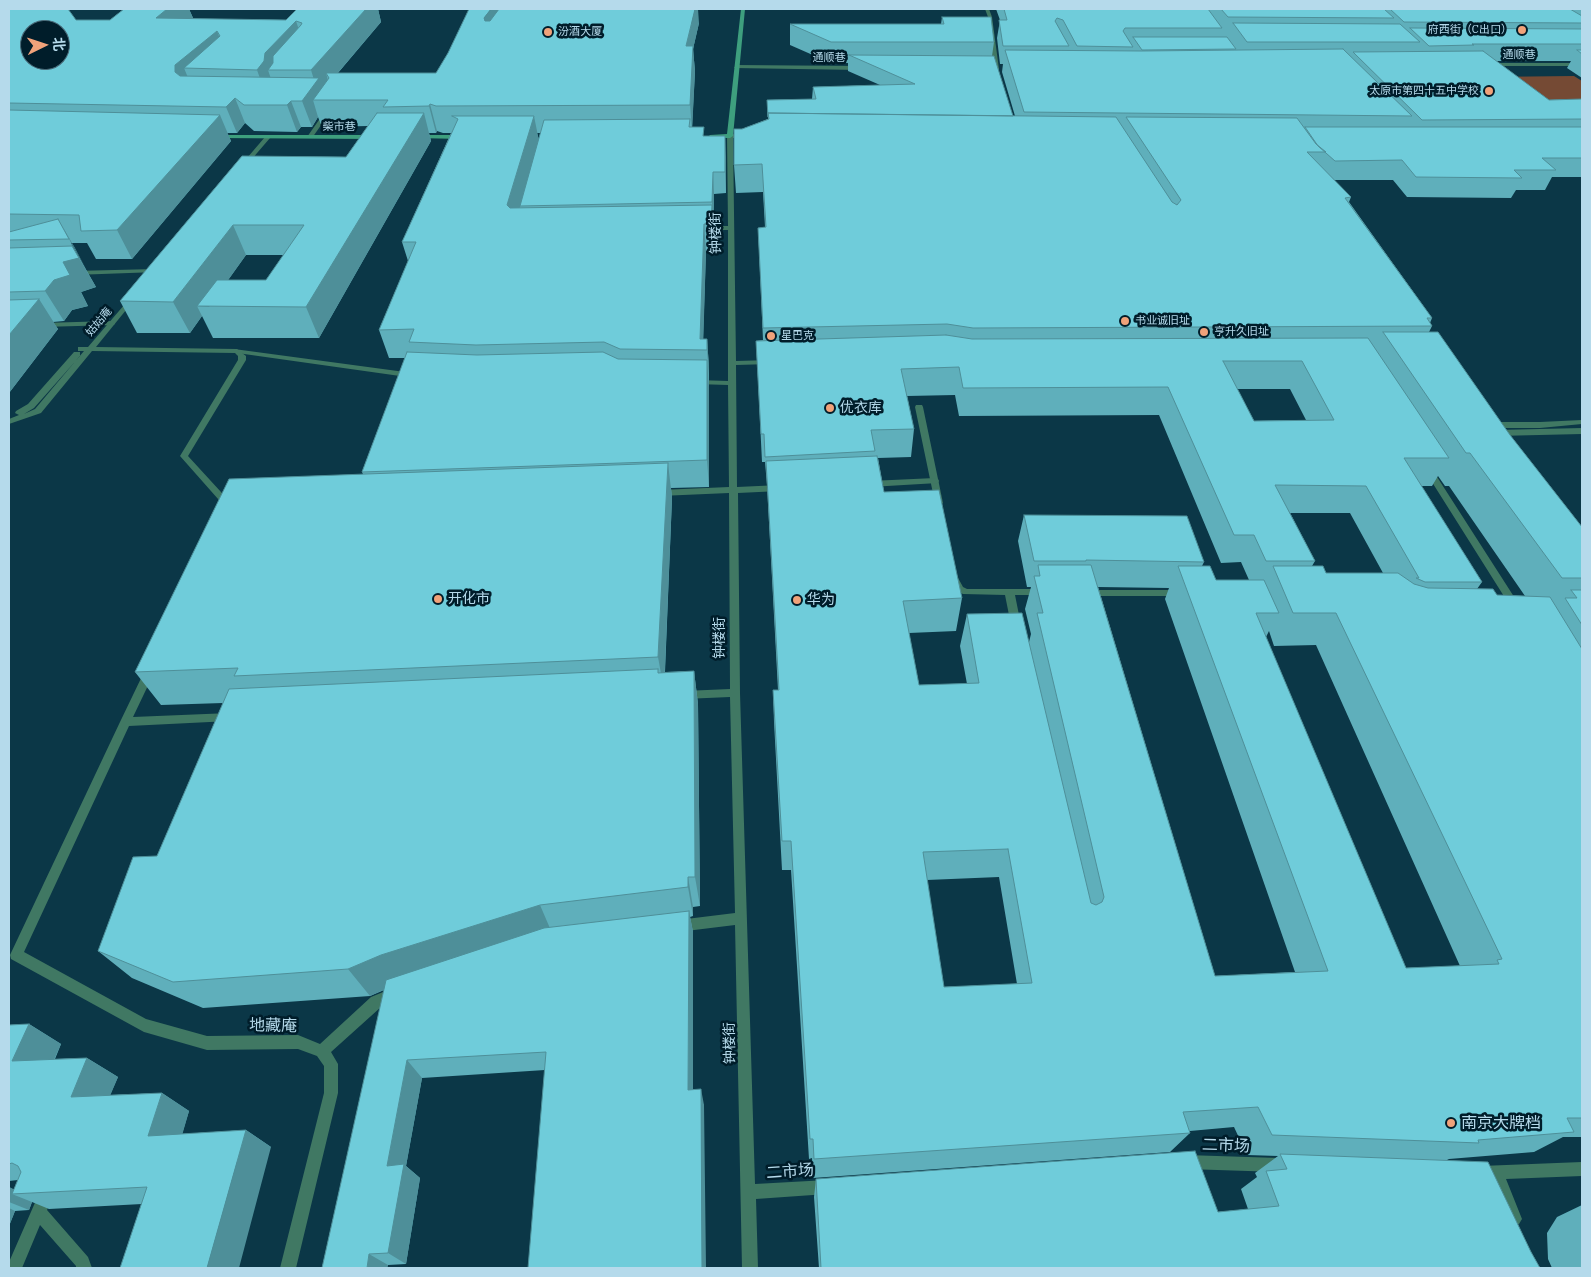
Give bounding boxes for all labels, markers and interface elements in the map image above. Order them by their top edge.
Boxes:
north arrow [20,20,70,70]
place label: 府西街（C出口） [1428,23,1512,37]
marker: 府西街（C出口） [1516,24,1528,36]
place label: 汾酒大厦 [558,25,602,39]
marker: 汾酒大厦 [542,26,554,38]
text: 北 [49,36,68,52]
street label: 通顺巷 [1503,48,1535,62]
street label: 通顺巷 [813,51,845,65]
place label: 太原市第四十五中学校 [1369,84,1479,98]
marker: 太原市第四十五中学校 [1483,85,1495,97]
street label: 柴市巷 [323,120,355,134]
street label: 钟楼街 [707,212,725,254]
street label: 姑姑庵 [83,305,115,339]
place label: 书业诚旧址 [1135,314,1190,328]
marker: 书业诚旧址 [1119,315,1131,327]
place label: 亨升久旧址 [1214,325,1269,339]
marker: 亨升久旧址 [1198,326,1210,338]
place label: 星巴克 [781,329,814,343]
marker: 星巴克 [765,330,777,342]
place label: 优衣库 [840,400,882,416]
marker: 优衣库 [824,402,836,414]
place label: 开化市 [448,591,490,607]
place label: 华为 [807,592,835,608]
marker: 开化市 [432,593,444,605]
marker: 华为 [791,594,803,606]
street label: 钟楼街 [712,617,728,659]
street label: 地藏庵 [249,1016,297,1036]
street label: 钟楼街 [721,1022,739,1064]
place label: 南京大牌档 [1461,1113,1541,1133]
marker: 南京大牌档 [1445,1117,1457,1129]
street label: 二市场 [1202,1136,1250,1156]
street label: 二市场 [765,1161,815,1183]

